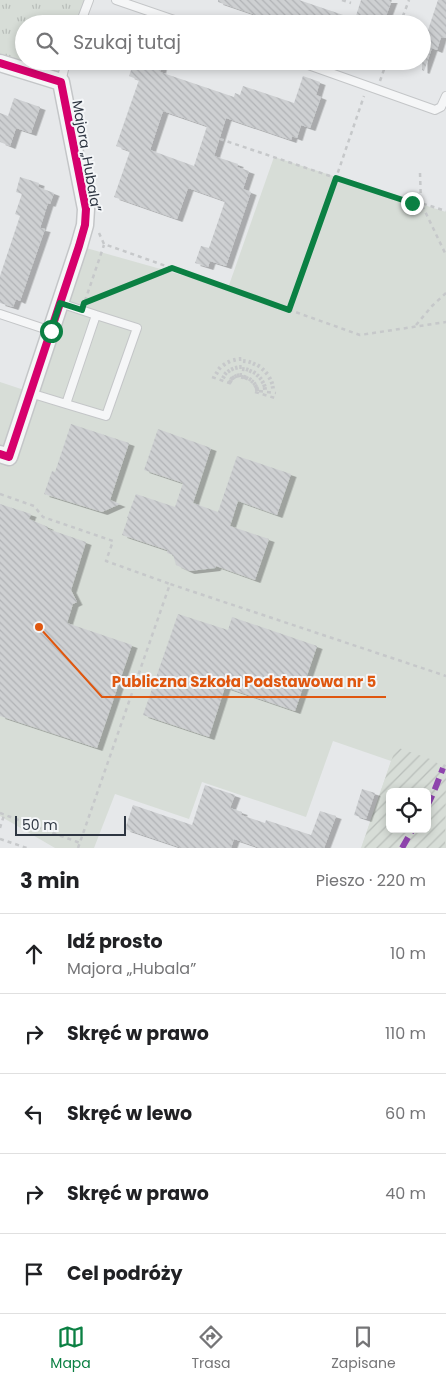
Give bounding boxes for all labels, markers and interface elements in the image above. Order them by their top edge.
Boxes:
search box [15,15,431,70]
icon: search [33,29,61,57]
text: Szukaj tutaj [73,29,181,56]
street label: Majora „Hubala” [67,99,107,213]
route end [401,192,424,215]
route start [40,320,63,343]
callout: Publiczna Szkoła Podstawowa nr 5 [102,667,386,697]
text: Publiczna Szkoła Podstawowa nr 5 [112,671,376,692]
map controls [386,788,431,833]
button: locate [386,788,431,833]
scale bar [15,813,126,836]
text: 50 m [22,815,58,835]
text: 3 min [20,866,80,895]
text: Pieszo · 220 m [316,869,426,892]
text: Idź prosto [67,928,163,955]
icon: ahead [20,940,48,968]
text: 10 m [390,942,426,965]
text: Majora „Hubala” [67,957,196,980]
icon: right [20,1020,48,1048]
text: Skręć w prawo [67,1020,209,1047]
text: 110 m [385,1022,426,1045]
icon: left [20,1100,48,1128]
text: Skręć w lewo [67,1100,192,1127]
text: 60 m [385,1102,426,1125]
icon: right [20,1180,48,1208]
text: Skręć w prawo [67,1180,209,1207]
text: 40 m [385,1182,426,1205]
icon: arrive [20,1260,48,1288]
text: Cel podróży [67,1260,182,1287]
tab: Mapa [50,1323,91,1374]
tab: Trasa [192,1323,231,1374]
tab: Zapisane [331,1323,396,1374]

